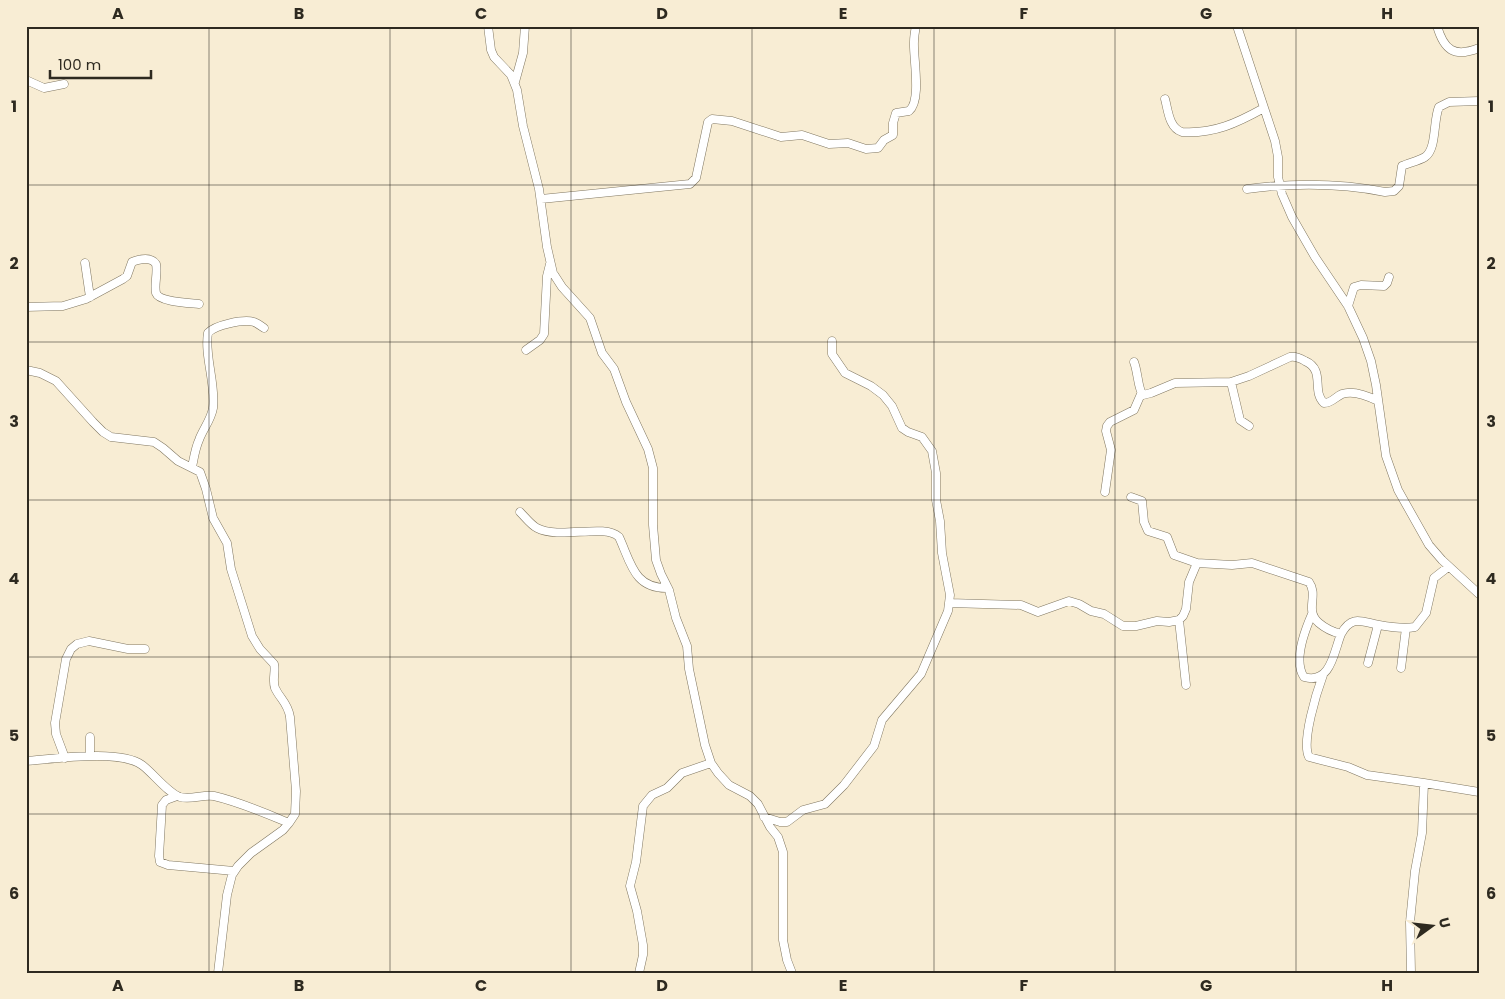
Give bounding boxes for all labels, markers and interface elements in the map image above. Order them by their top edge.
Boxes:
text: A [112,2,124,25]
text: B [294,2,304,25]
text: C [475,2,487,25]
text: D [656,2,668,25]
text: E [839,2,847,25]
text: F [1020,2,1029,25]
text: G [1200,2,1212,25]
text: H [1381,2,1393,25]
scale bar [50,48,151,80]
text: 100 m [58,54,101,75]
text: 1 [11,95,17,118]
text: 1 [1488,95,1494,118]
text: 2 [9,252,19,275]
text: 2 [1486,252,1496,275]
text: 3 [9,410,19,433]
text: 3 [1486,410,1496,433]
text: 4 [9,567,20,590]
text: 4 [1486,567,1497,590]
text: 5 [9,724,19,747]
text: 5 [1486,724,1496,747]
text: 6 [9,882,19,905]
text: 6 [1486,882,1496,905]
north arrow [1408,902,1458,952]
text: U [1434,915,1456,930]
text: A [112,974,124,997]
text: B [294,974,304,997]
text: C [475,974,487,997]
text: D [656,974,668,997]
text: E [839,974,847,997]
text: F [1020,974,1029,997]
text: G [1200,974,1212,997]
text: H [1381,974,1393,997]

